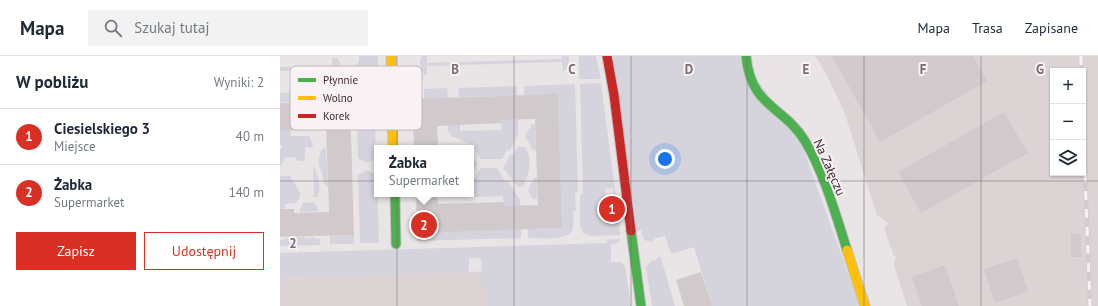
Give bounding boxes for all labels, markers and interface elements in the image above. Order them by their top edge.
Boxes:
search box [88,10,368,46]
text: Mapa [20,16,64,40]
icon: search [102,17,124,39]
text: Szukaj tutaj [134,18,209,37]
text: Mapa [917,19,950,37]
text: Trasa [972,19,1003,37]
text: Zapisane [1025,19,1078,37]
text: B [451,61,459,78]
text: C [568,61,576,78]
text: D [685,61,693,78]
text: E [803,61,810,78]
text: F [920,61,927,78]
text: G [1036,61,1044,78]
legend [290,66,422,130]
map controls [1050,68,1086,176]
button: + [1050,68,1086,104]
text: W pobliżu [16,71,88,93]
text: Płynnie [323,73,358,87]
text: Wyniki: 2 [214,74,264,91]
text: Wolno [323,91,353,105]
button: − [1050,104,1086,140]
text: Korek [323,109,350,123]
text: Ciesielskiego 3 [54,119,150,138]
text: 1 [25,128,33,145]
text: 40 m [236,128,264,145]
street label: Na Załęczu [810,136,850,198]
text: Miejsce [54,138,95,155]
button: layers [1050,140,1086,176]
popup [374,145,474,197]
your location [655,149,675,169]
text: Żabka [389,153,427,172]
text: Supermarket [389,172,459,189]
text: Żabka [54,175,92,194]
text: 2 [25,184,33,201]
text: 140 m [229,184,264,201]
text: Supermarket [54,194,124,211]
pin: 1 [599,194,625,224]
pin: 2 [411,210,437,240]
button: Zapisz [16,232,136,270]
button: Udostępnij [144,232,264,270]
text: 2 [289,235,297,252]

